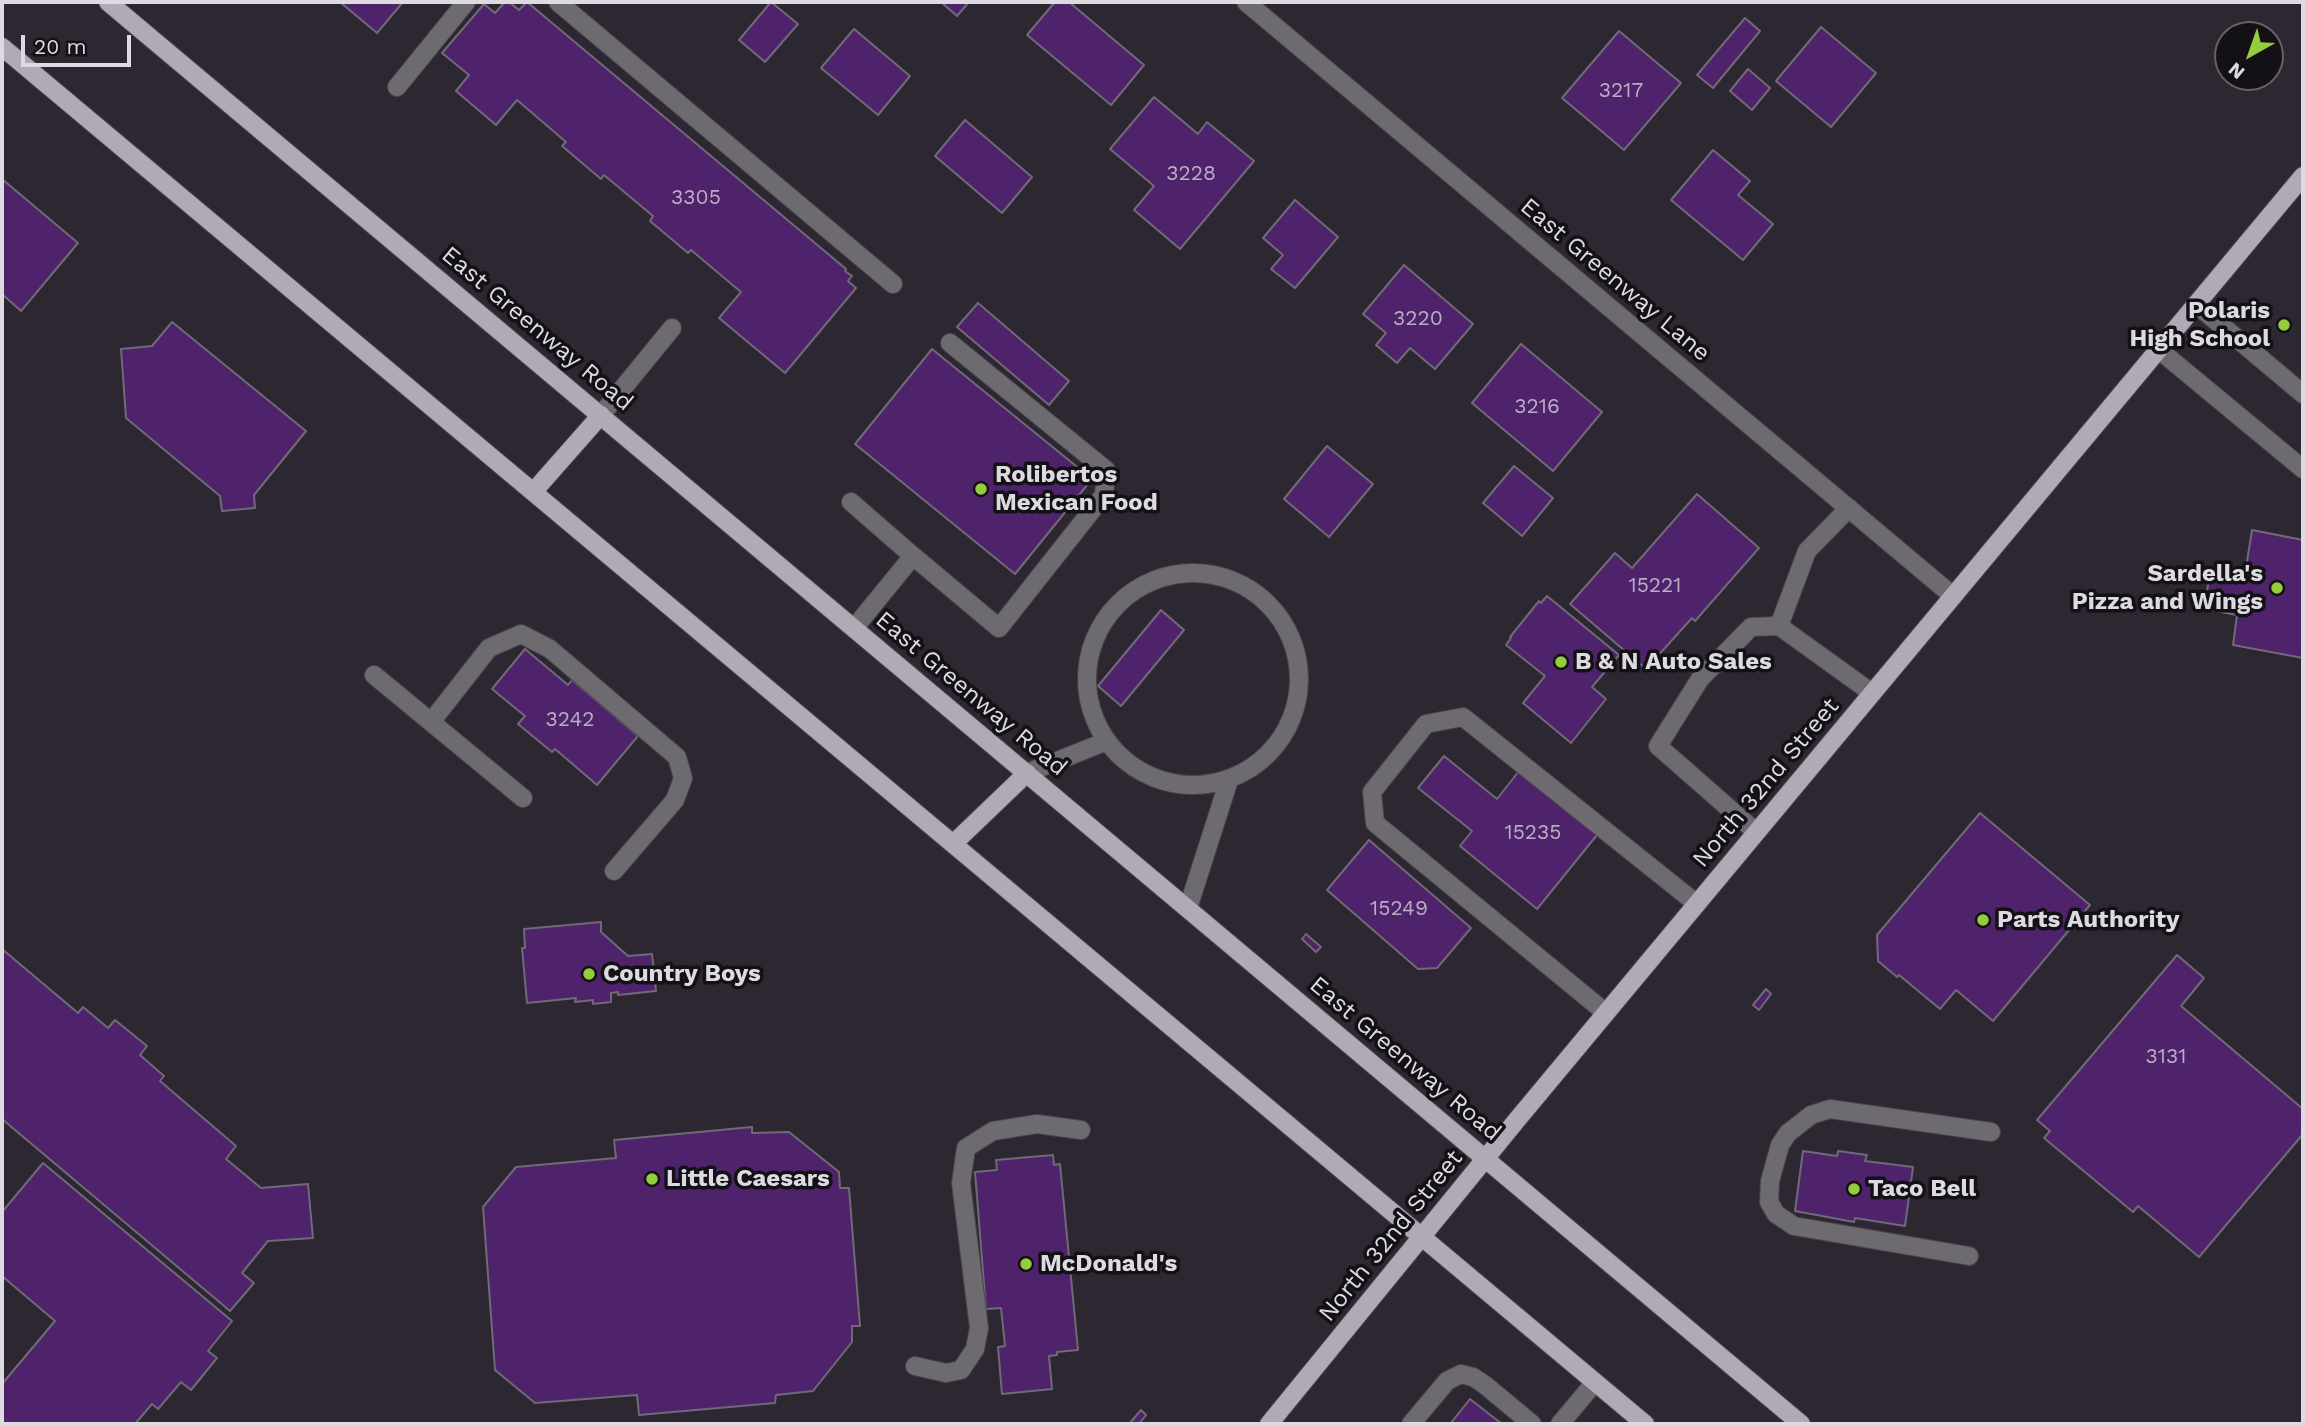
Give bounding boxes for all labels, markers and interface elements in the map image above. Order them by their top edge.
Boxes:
scale bar [24,21,135,65]
north arrow [2214,21,2284,91]
text: 20 m [34,34,86,59]
text: N [2224,58,2249,84]
house number: 3217 [1599,78,1643,104]
house number: 3228 [1166,161,1216,187]
house number: 3305 [671,185,721,211]
street label: East Greenway Lane [1514,192,1716,368]
street label: East Greenway Road [436,241,638,417]
place label: Polaris High School [2129,297,2270,353]
house number: 3220 [1393,306,1443,332]
marker: Polaris High School [2276,317,2292,333]
house number: 3216 [1514,394,1560,420]
place label: Rolibertos Mexican Food [995,461,1158,517]
marker: Rolibertos Mexican Food [973,481,989,497]
place label: Sardella's Pizza and Wings [2072,560,2263,616]
house number: 15221 [1628,573,1682,599]
marker: Sardella's Pizza and Wings [2269,580,2285,596]
street label: East Greenway Road [870,606,1072,782]
place label: B & N Auto Sales [1575,648,1772,676]
marker: B & N Auto Sales [1553,654,1569,670]
street label: North 32nd Street [1687,692,1845,874]
house number: 3242 [546,707,594,733]
house number: 15235 [1504,820,1562,846]
house number: 15249 [1370,896,1428,922]
place label: Parts Authority [1997,906,2179,934]
marker: Parts Authority [1975,912,1991,928]
place label: Country Boys [603,960,761,988]
marker: Country Boys [581,966,597,982]
street label: East Greenway Road [1304,971,1506,1147]
house number: 3131 [2146,1044,2186,1070]
street label: North 32nd Street [1313,1144,1469,1328]
place label: Little Caesars [666,1165,830,1193]
marker: Little Caesars [644,1171,660,1187]
place label: Taco Bell [1868,1175,1976,1203]
marker: Taco Bell [1846,1181,1862,1197]
place label: McDonald's [1040,1250,1177,1278]
marker: McDonald's [1018,1256,1034,1272]

